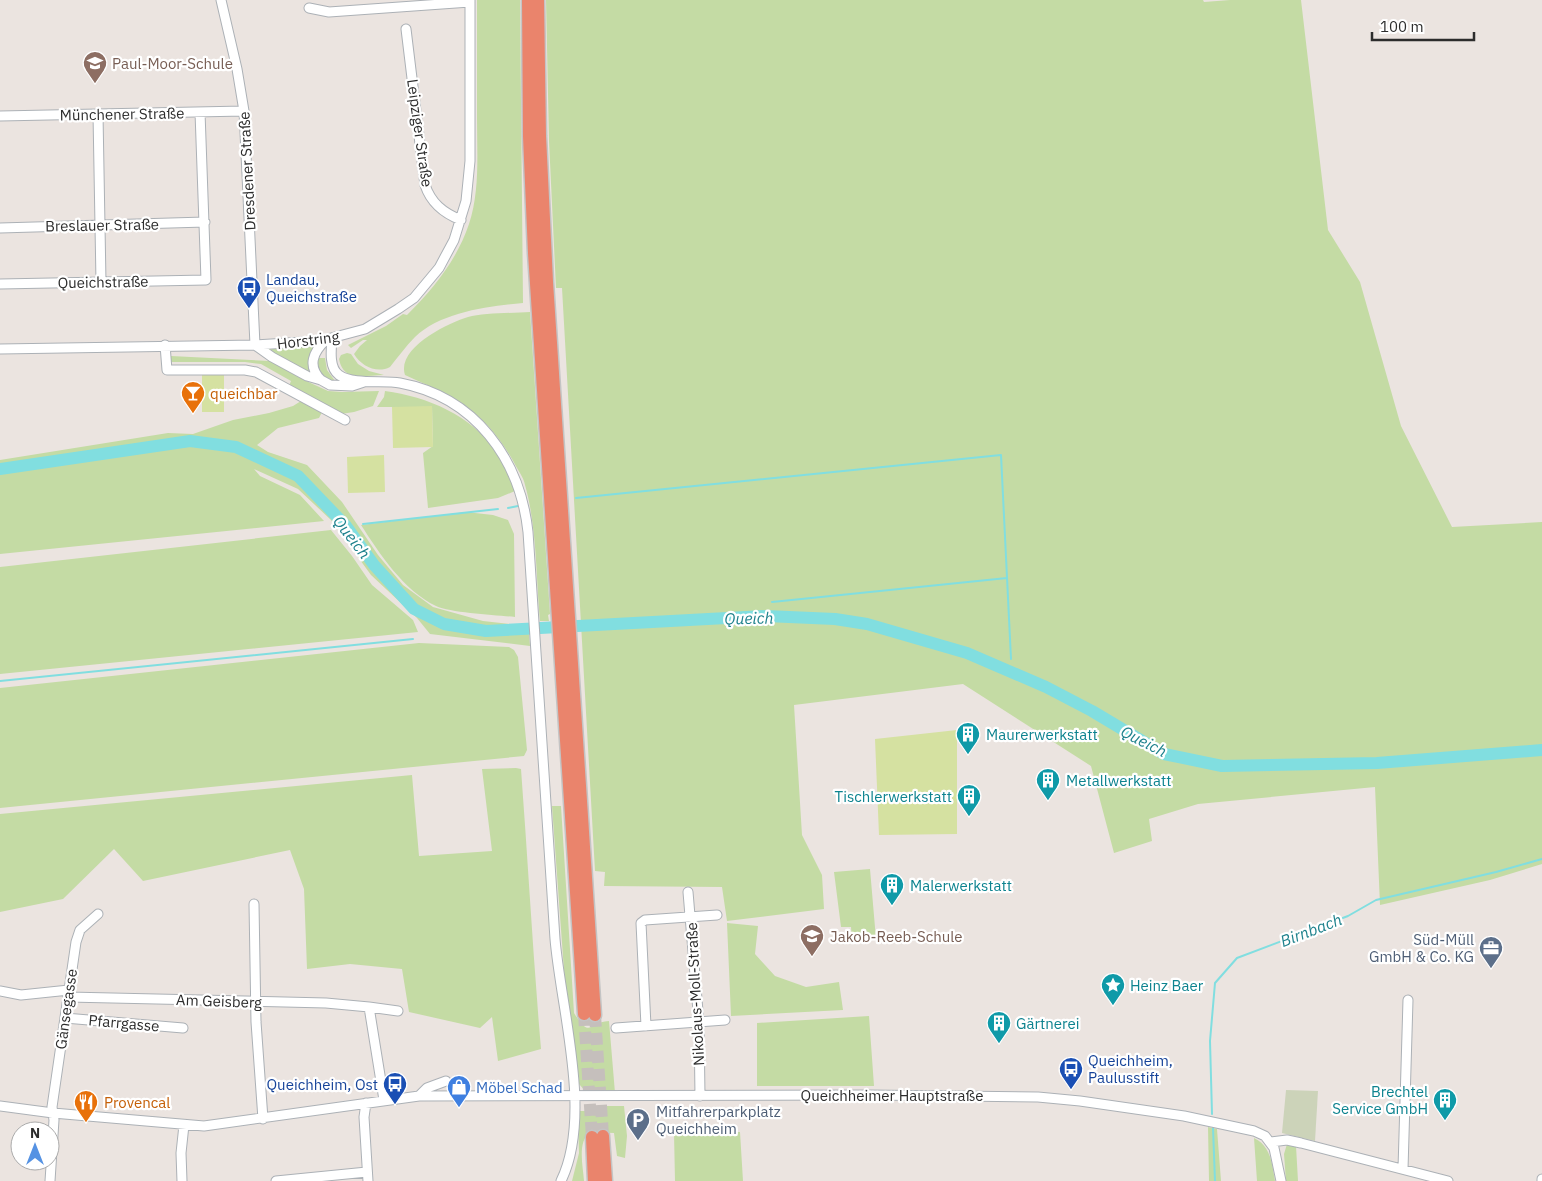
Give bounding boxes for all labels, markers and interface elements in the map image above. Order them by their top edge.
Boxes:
scale bar [1372,10,1474,42]
text: 100 m [1380,17,1424,36]
school or university icon: Paul-Moor-Schule [82,50,108,84]
place label: Paul-Moor-Schule [112,54,233,73]
street label: Leipziger Straße [403,78,437,188]
street label: Münchener Straße [60,103,184,125]
street label: Dresdener Straße [234,111,260,231]
street label: Breslauer Straße [45,215,159,235]
place label: Landau, Queichstraße [266,270,357,306]
street label: Queichstraße [57,272,149,292]
bus stop icon: Landau, Queichstraße [236,275,262,309]
street label: Horstring [276,327,340,353]
bar icon: queichbar [180,380,206,414]
place label: queichbar [210,384,278,403]
water label: Queich [329,511,375,563]
water label: Queich [724,608,774,628]
building icon: Maurerwerkstatt [955,721,981,755]
water label: Queich [1118,721,1170,761]
place label: Maurerwerkstatt [986,725,1098,744]
building icon: Metallwerkstatt [1035,767,1061,801]
place label: Metallwerkstatt [1066,771,1172,790]
building icon: Tischlerwerkstatt [956,783,982,817]
place label: Tischlerwerkstatt [835,787,952,806]
building icon: Malerwerkstatt [879,872,905,906]
place label: Malerwerkstatt [910,876,1012,895]
water label: Birnbach [1277,909,1345,951]
street label: Nikolaus-Moll-Straße [682,922,708,1066]
school or university icon: Jakob-Reeb-Schule [799,923,825,957]
place label: Jakob-Reeb-Schule [830,927,963,946]
place label: Süd-Müll GmbH & Co. KG [1369,930,1474,966]
office icon: Süd-Müll GmbH & Co. KG [1478,935,1504,969]
street label: Gänsegasse [51,968,81,1050]
place icon: Heinz Baer [1100,972,1126,1006]
place label: Heinz Baer [1130,976,1204,995]
street label: Am Geisberg [176,990,262,1012]
street label: Pfarrgasse [88,1010,160,1036]
building icon: Gärtnerei [986,1010,1012,1044]
place label: Gärtnerei [1016,1014,1079,1033]
place label: Queichheim, Paulusstift [1088,1051,1173,1087]
bus stop icon: Queichheim, Paulusstift [1058,1056,1084,1090]
bus stop icon: Queichheim, Ost [382,1071,408,1105]
shop icon: Möbel Schad [446,1074,472,1108]
place label: Queichheim, Ost [267,1075,378,1094]
place label: Möbel Schad [476,1078,563,1097]
place label: Brechtel Service GmbH [1332,1082,1428,1118]
street label: Queichheimer Hauptstraße [801,1086,983,1105]
building icon: Brechtel Service GmbH [1432,1087,1458,1121]
restaurant icon: Provencal [73,1089,99,1123]
place label: Provencal [104,1093,170,1112]
place label: Mitfahrerparkplatz Queichheim [656,1102,781,1138]
parking icon: Mitfahrerparkplatz Queichheim [625,1107,651,1141]
north arrow [10,1121,60,1171]
text: N [30,1124,40,1142]

